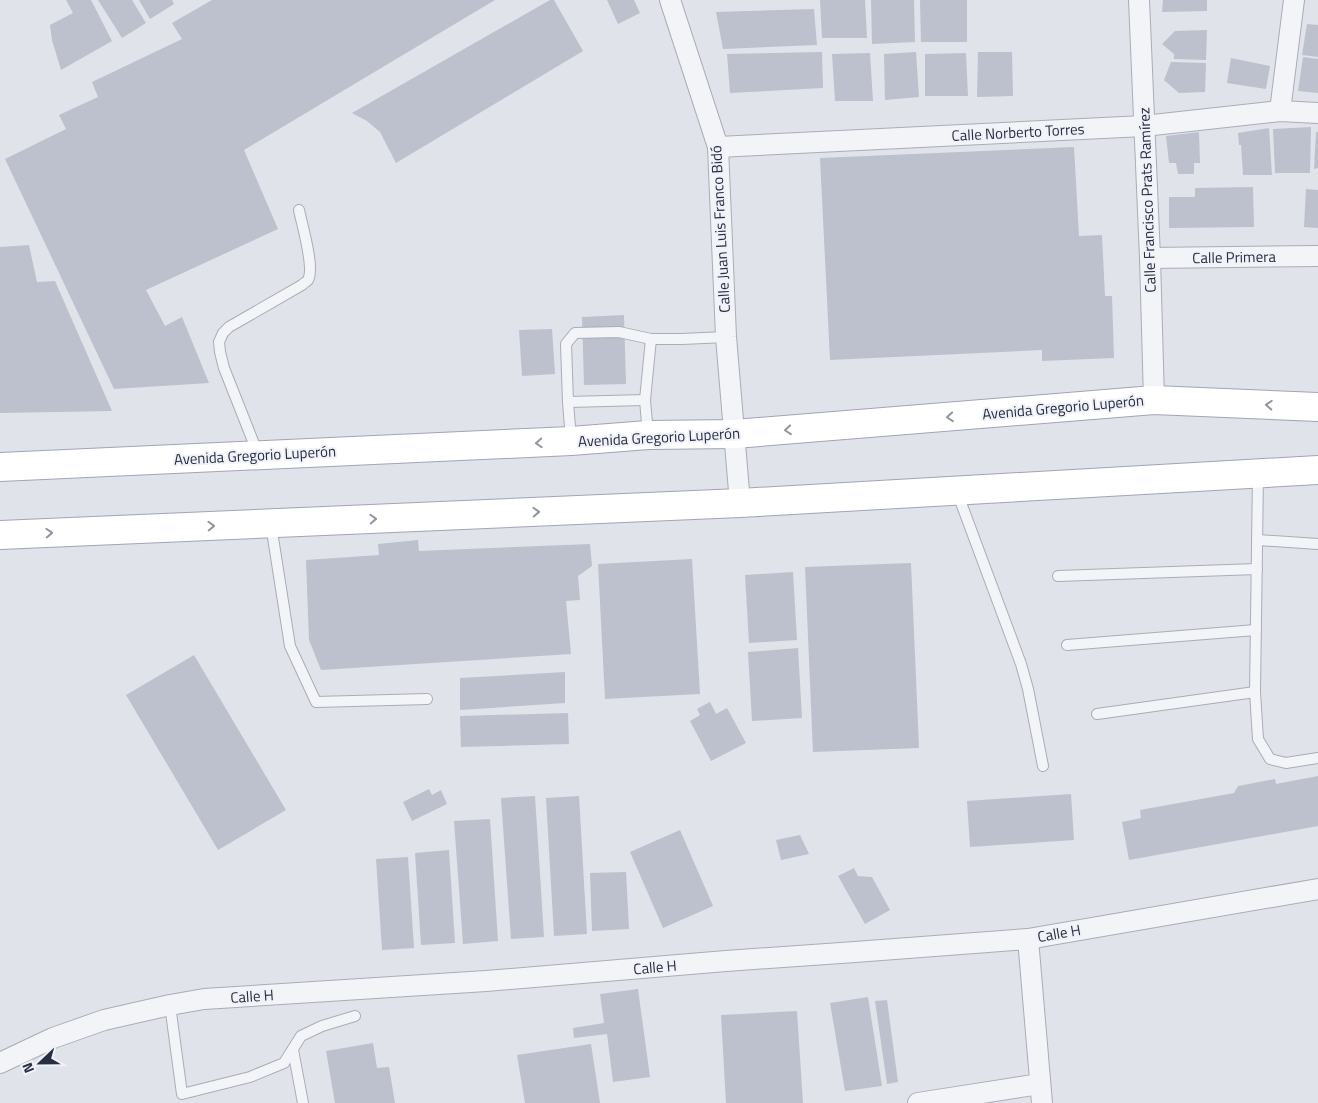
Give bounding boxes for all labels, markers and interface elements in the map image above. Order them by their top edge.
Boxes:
street label: Calle Francisco Prats Ramírez [1132,107,1162,293]
street label: Calle Norberto Torres [951,117,1085,147]
street label: Calle Juan Luis Franco Bidó [704,145,736,313]
street label: Calle Primera [1192,245,1277,269]
street label: Avenida Gregorio Luperón [981,388,1145,426]
one-way arrow [1265,400,1273,410]
one-way arrow [946,411,954,422]
street label: Avenida Gregorio Luperón [577,421,741,453]
one-way arrow [784,424,792,435]
one-way arrow [534,437,542,448]
street label: Avenida Gregorio Luperón [173,439,337,471]
one-way arrow [532,507,540,518]
one-way arrow [370,514,378,525]
one-way arrow [208,521,215,531]
one-way arrow [45,528,53,538]
street label: Calle H [1036,918,1082,948]
street label: Calle H [632,954,678,980]
street label: Calle H [229,983,275,1009]
north arrow [15,1038,65,1088]
text: N [16,1060,39,1076]

